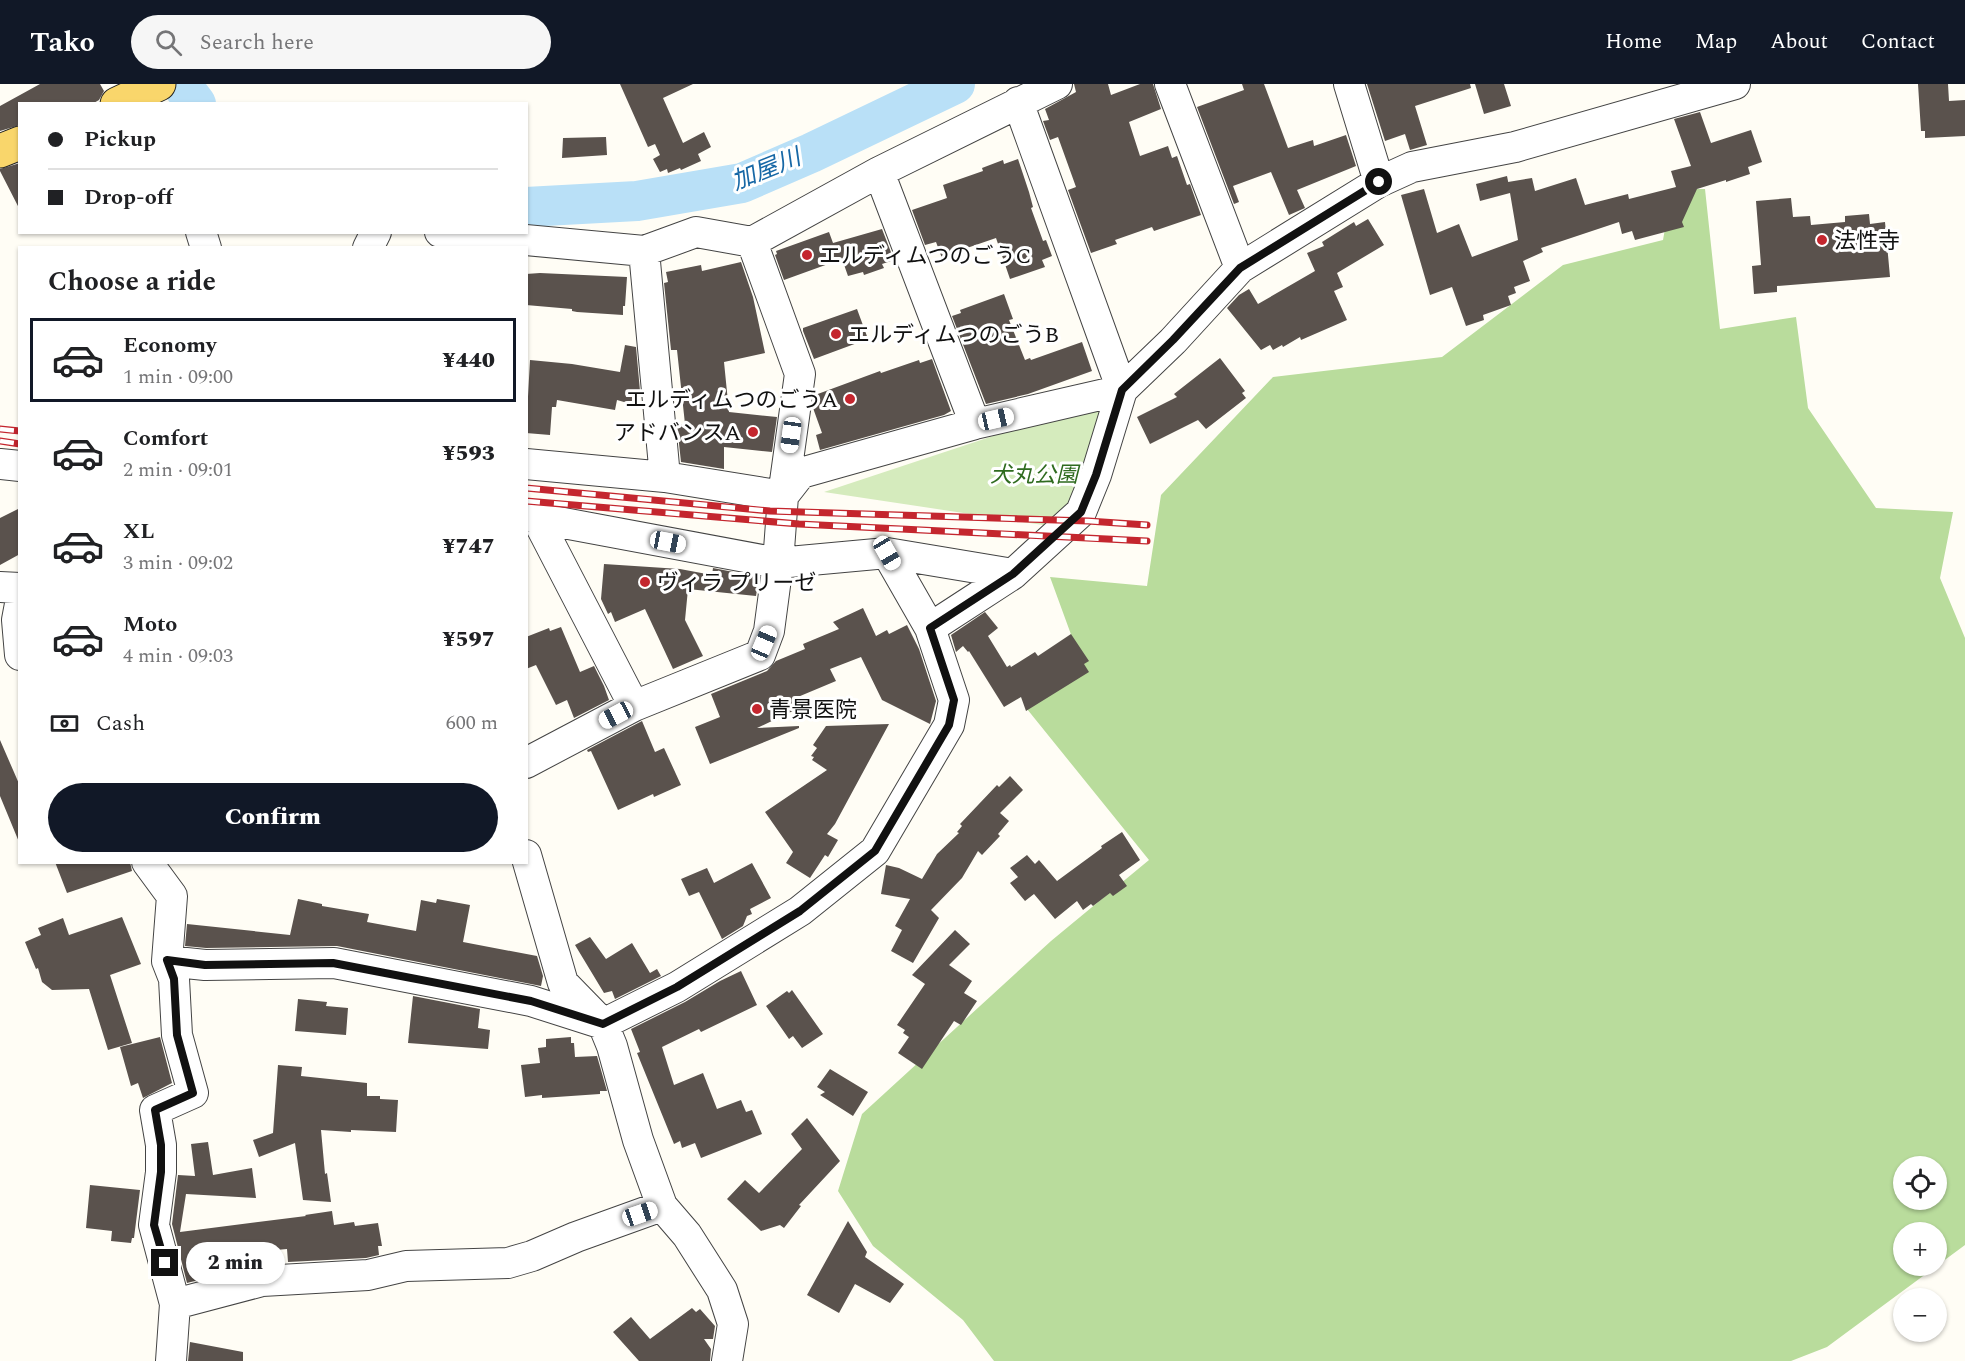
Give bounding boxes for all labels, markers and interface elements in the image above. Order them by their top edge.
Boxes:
search box [131,15,551,69]
text: Tako [30,21,95,64]
icon: search [152,26,185,59]
text: Search here [200,26,314,59]
text: Home [1605,26,1662,58]
text: Map [1695,26,1737,58]
text: About [1770,26,1828,58]
text: Contact [1861,26,1935,58]
text: Pickup [84,123,156,156]
water label: 加屋川 [726,139,809,200]
route start [1365,168,1392,195]
text: Drop-off [84,181,173,214]
place label: 法性寺 [1834,225,1900,258]
marker: 法性寺 [1815,233,1829,247]
place label: エルディムつのごうC [819,240,1031,273]
marker: エルディムつのごうC [800,248,814,262]
text: Choose a ride [48,261,216,303]
place label: エルディムつのごうB [848,319,1059,352]
marker: エルディムつのごうB [829,327,843,341]
text: Economy [123,329,216,362]
icon: car [51,333,105,387]
text: ¥440 [442,344,495,377]
text: 1 min · 09:00 [123,362,233,392]
place label: エルディムつのごうA [625,384,838,417]
marker: エルディムつのごうA [843,392,857,406]
car [976,406,1016,432]
car [780,416,802,454]
place label: アドバンスA [614,417,741,450]
text: Comfort [123,422,208,455]
marker: アドバンスA [746,425,760,439]
icon: car [51,426,105,480]
text: ¥593 [442,437,495,470]
text: 2 min · 09:01 [123,455,233,485]
park label: 犬丸公園 [990,459,1081,492]
text: XL [123,515,154,548]
icon: car [51,519,105,573]
text: ¥747 [442,530,495,563]
car [649,530,687,554]
car [870,533,904,573]
text: 3 min · 09:02 [123,548,233,578]
place label: ヴィラ プリーゼ [657,567,817,600]
marker: ヴィラ プリーゼ [638,575,652,589]
text: Moto [123,608,177,641]
icon: car [51,612,105,666]
text: ¥597 [442,623,495,656]
car [749,623,779,663]
text: 4 min · 09:03 [123,641,233,671]
place label: 青景医院 [769,694,857,727]
car [596,699,636,731]
marker: 青景医院 [750,702,764,716]
icon: cash [48,707,81,740]
text: Cash [96,707,145,740]
text: 600 m [446,708,498,738]
button: Confirm [48,783,498,852]
map controls [1893,1156,1947,1342]
button: locate [1893,1156,1947,1210]
car [620,1200,660,1228]
button: + [1893,1222,1947,1276]
callout: 2 min [186,1242,285,1284]
text: 2 min [208,1248,263,1278]
route end [151,1249,178,1276]
button: − [1893,1288,1947,1342]

